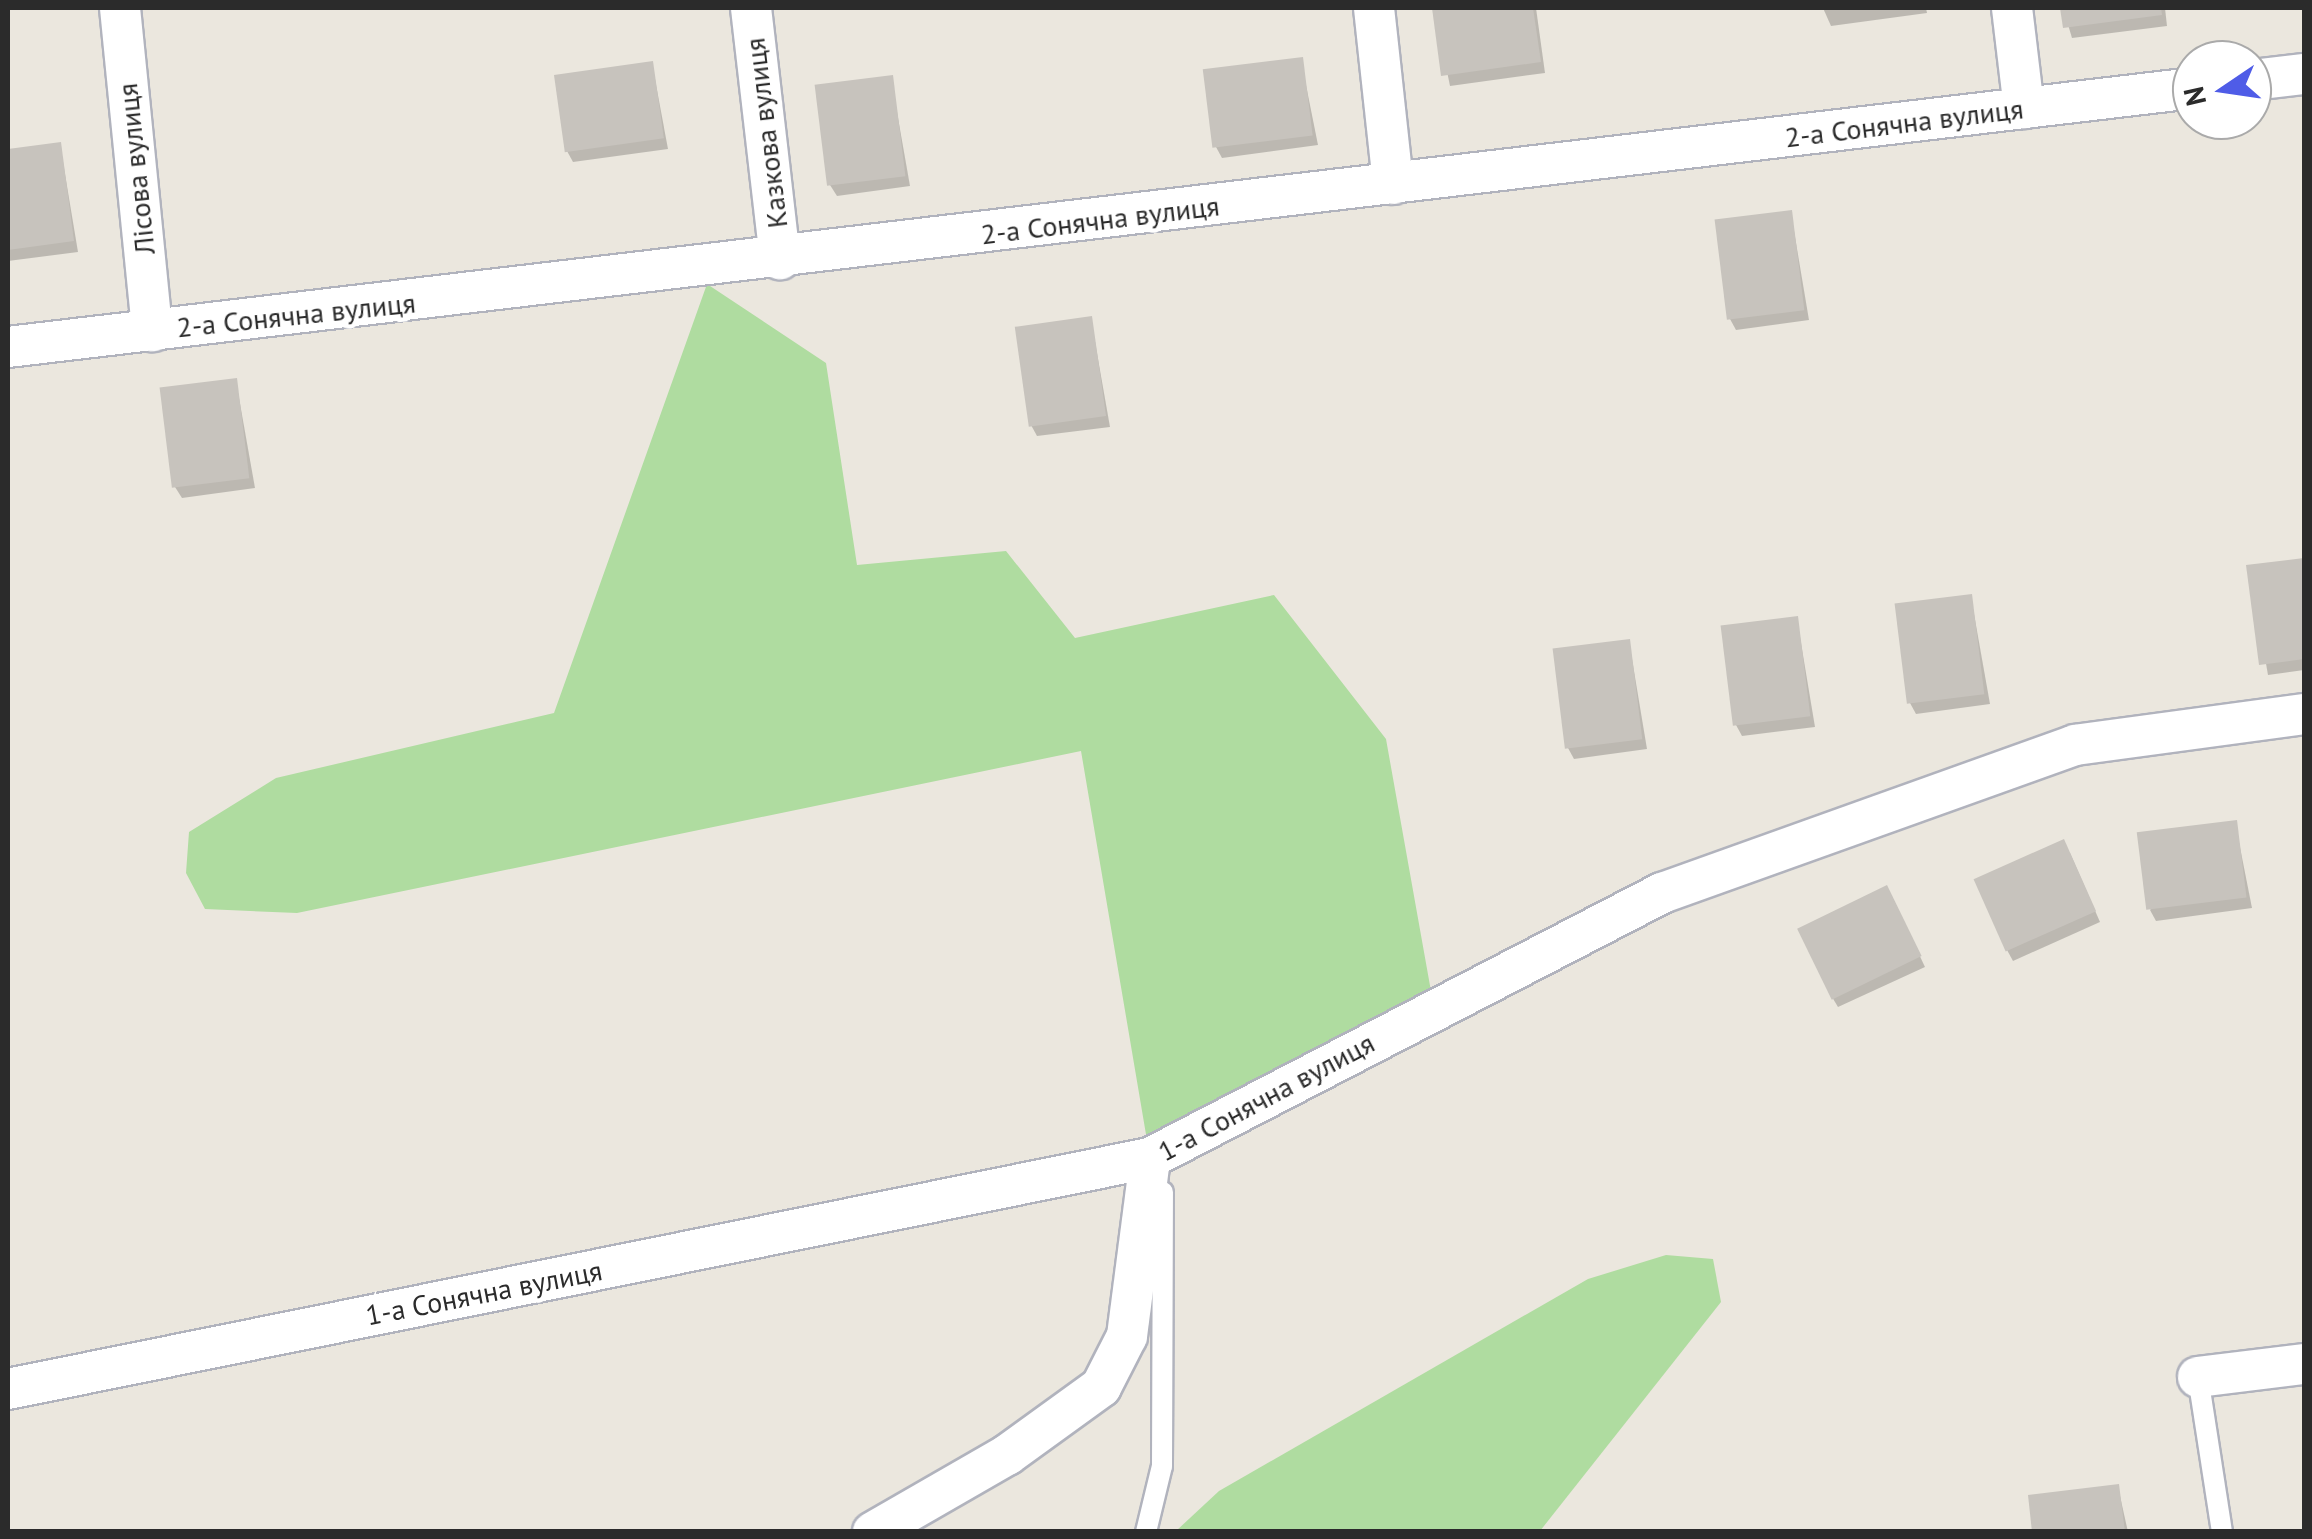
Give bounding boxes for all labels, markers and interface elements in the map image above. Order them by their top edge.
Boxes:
street label: Казкова вулиця [738,36,794,230]
north arrow [2172,40,2272,140]
street label: Лісова вулиця [110,82,162,256]
text: N [2174,83,2214,110]
street label: 2-а Сонячна вулиця [1783,92,2025,154]
street label: 2-а Сонячна вулиця [979,189,1221,251]
street label: 2-а Сонячна вулиця [175,286,417,344]
street label: 1-а Сонячна вулиця [1152,1026,1380,1168]
street label: 1-а Сонячна вулиця [363,1254,605,1332]

